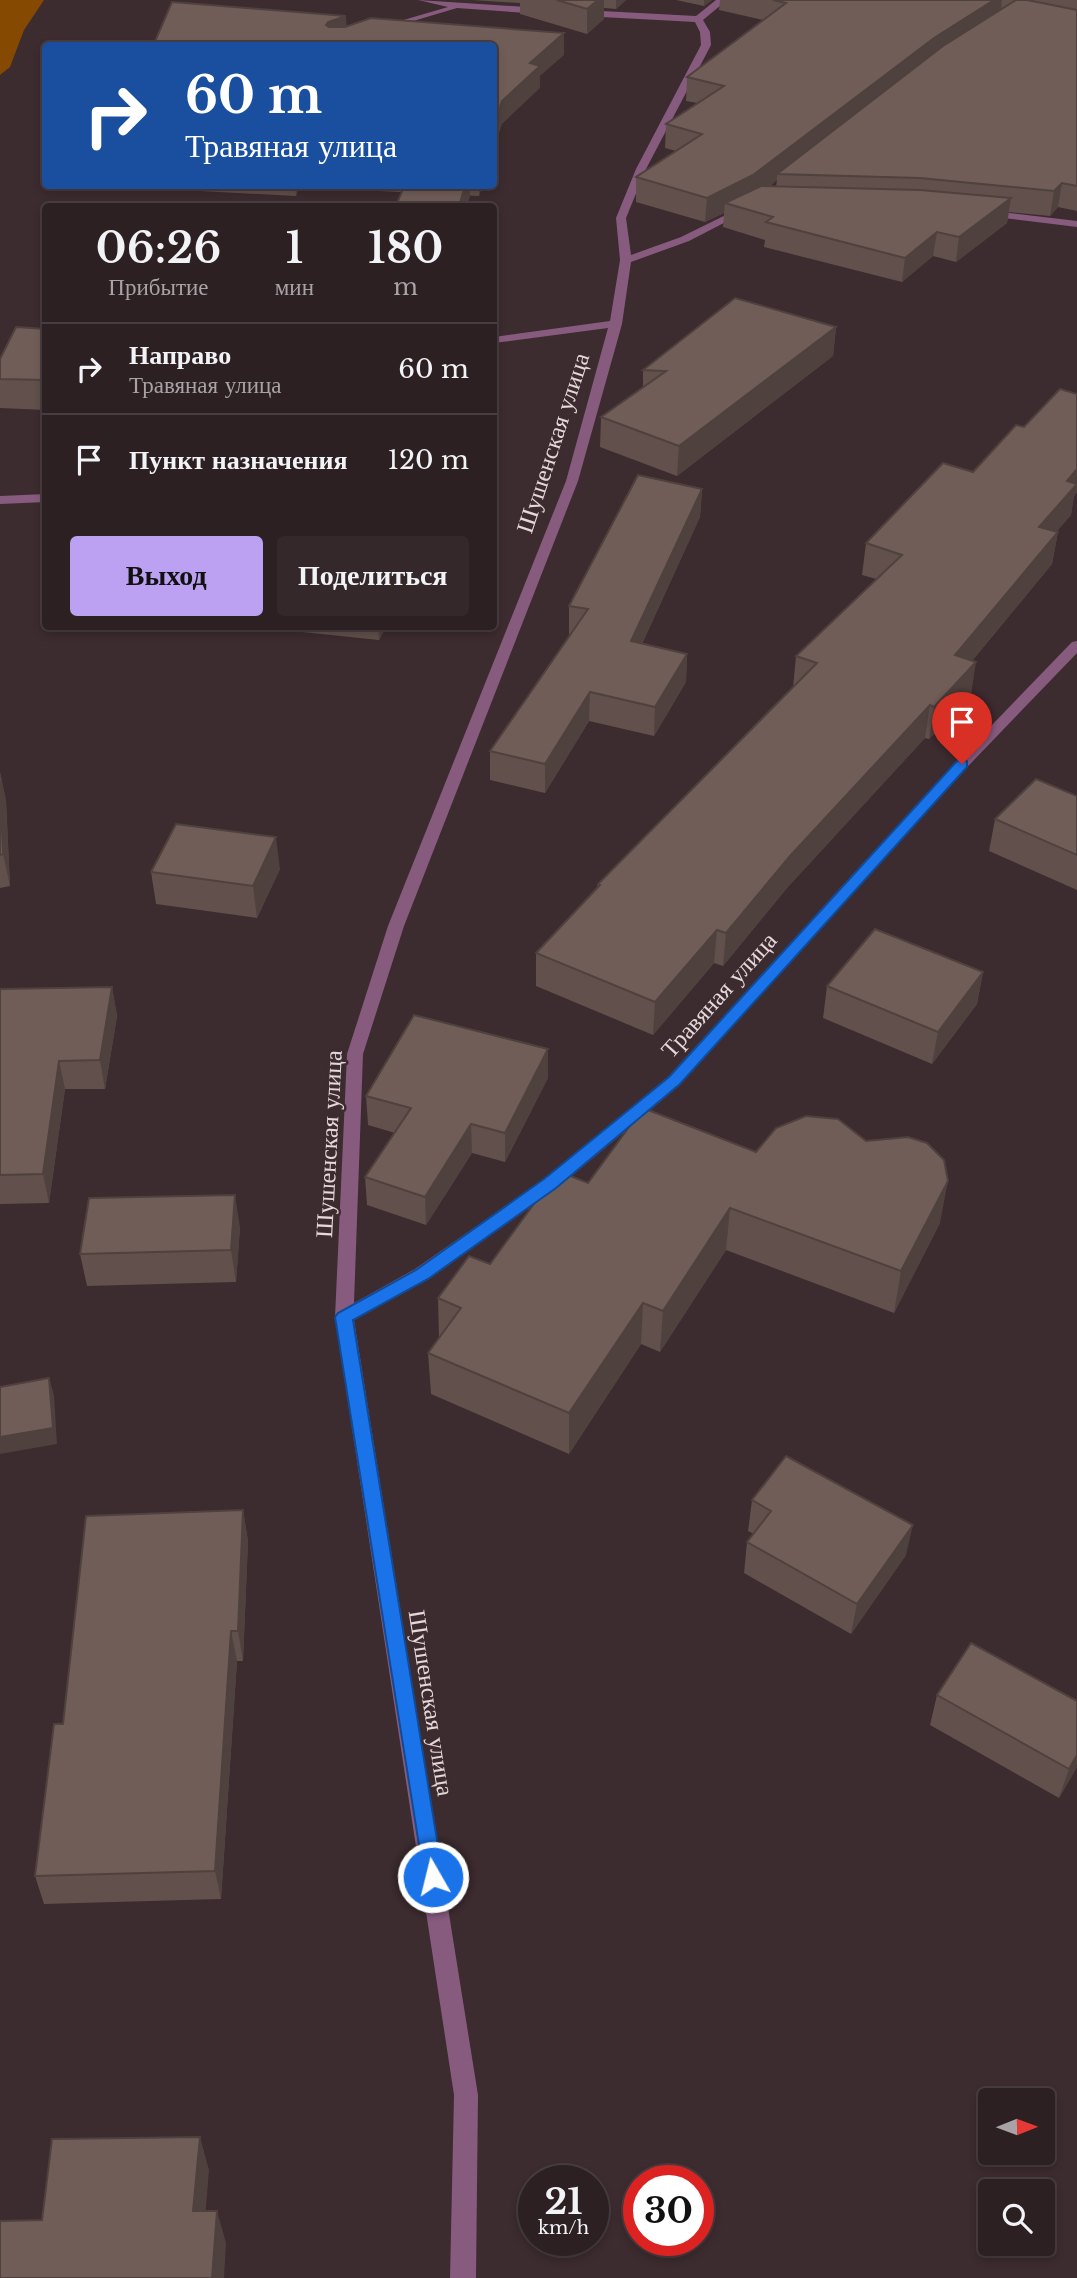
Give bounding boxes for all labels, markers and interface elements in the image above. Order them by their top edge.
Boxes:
text: 60 m [185,65,322,126]
icon: right [70,70,161,161]
text: Травяная улица [185,126,397,166]
text: 06:26 [96,222,221,274]
text: 1 [285,222,304,274]
text: 180 [368,222,443,274]
text: Прибытие [108,273,208,301]
text: мин [275,273,314,301]
text: m [393,273,418,301]
text: Направо [129,339,231,371]
street label: Шушенская улица [510,349,595,537]
icon: right [70,350,108,388]
text: 60 m [398,353,469,385]
text: Травяная улица [129,371,282,399]
icon: arrive [70,441,108,479]
text: Пункт назначения [129,444,347,476]
text: 120 m [387,444,469,476]
button: Выход [70,536,263,616]
button: Поделиться [277,536,469,616]
pin [932,692,992,764]
icon: arrive [943,703,981,741]
street label: Травяная улица [655,926,783,1064]
street label: Шушенская улица [309,1049,348,1239]
street label: Шушенская улица [402,1608,461,1798]
position arrow [396,1840,470,1914]
north arrow [978,2088,1055,2165]
map controls [978,2088,1055,2256]
speed limit sign: 30 [623,2165,714,2256]
button: search [978,2179,1055,2256]
text: 21 [544,2180,583,2223]
text: km/h [538,2217,589,2239]

